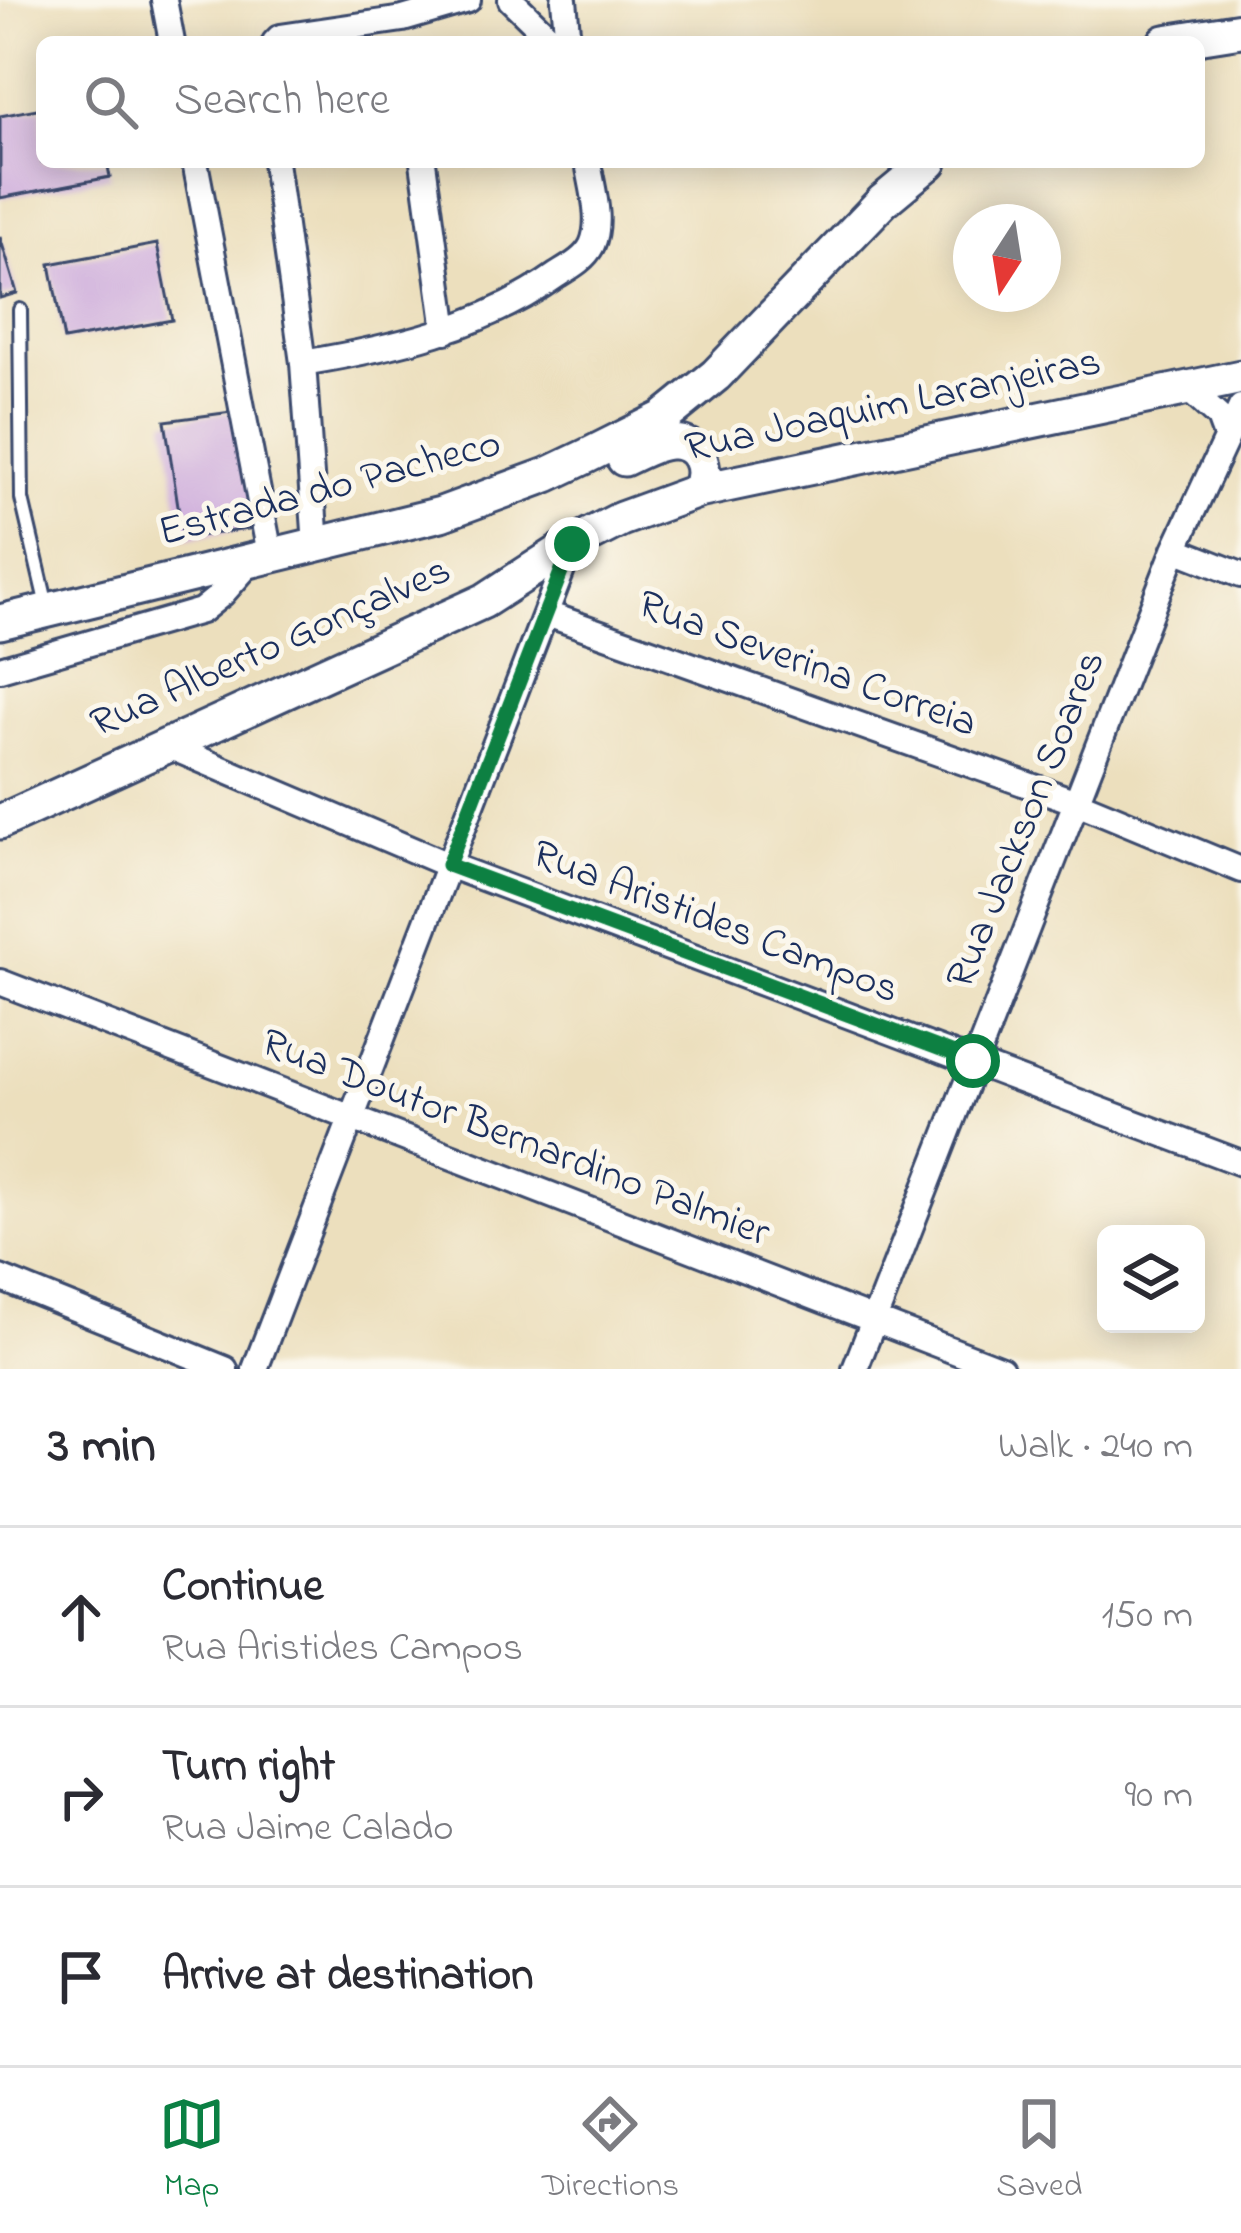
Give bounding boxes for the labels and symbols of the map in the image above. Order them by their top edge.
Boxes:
north arrow [953,204,1061,312]
street label: Rua Joaquim Laranjeiras [679,332,1107,480]
street label: Estrada do Pacheco [152,414,508,564]
route end [545,517,599,571]
street label: Rua Alberto Gonçalves [81,541,461,755]
street label: Rua Severina Correia [629,575,985,755]
street label: Rua Jackson Soares [931,642,1123,998]
street label: Rua Aristides Campos [523,825,907,1021]
street label: Rua Doutor Bernardino Palmier [252,1014,779,1265]
route start [946,1034,1000,1088]

